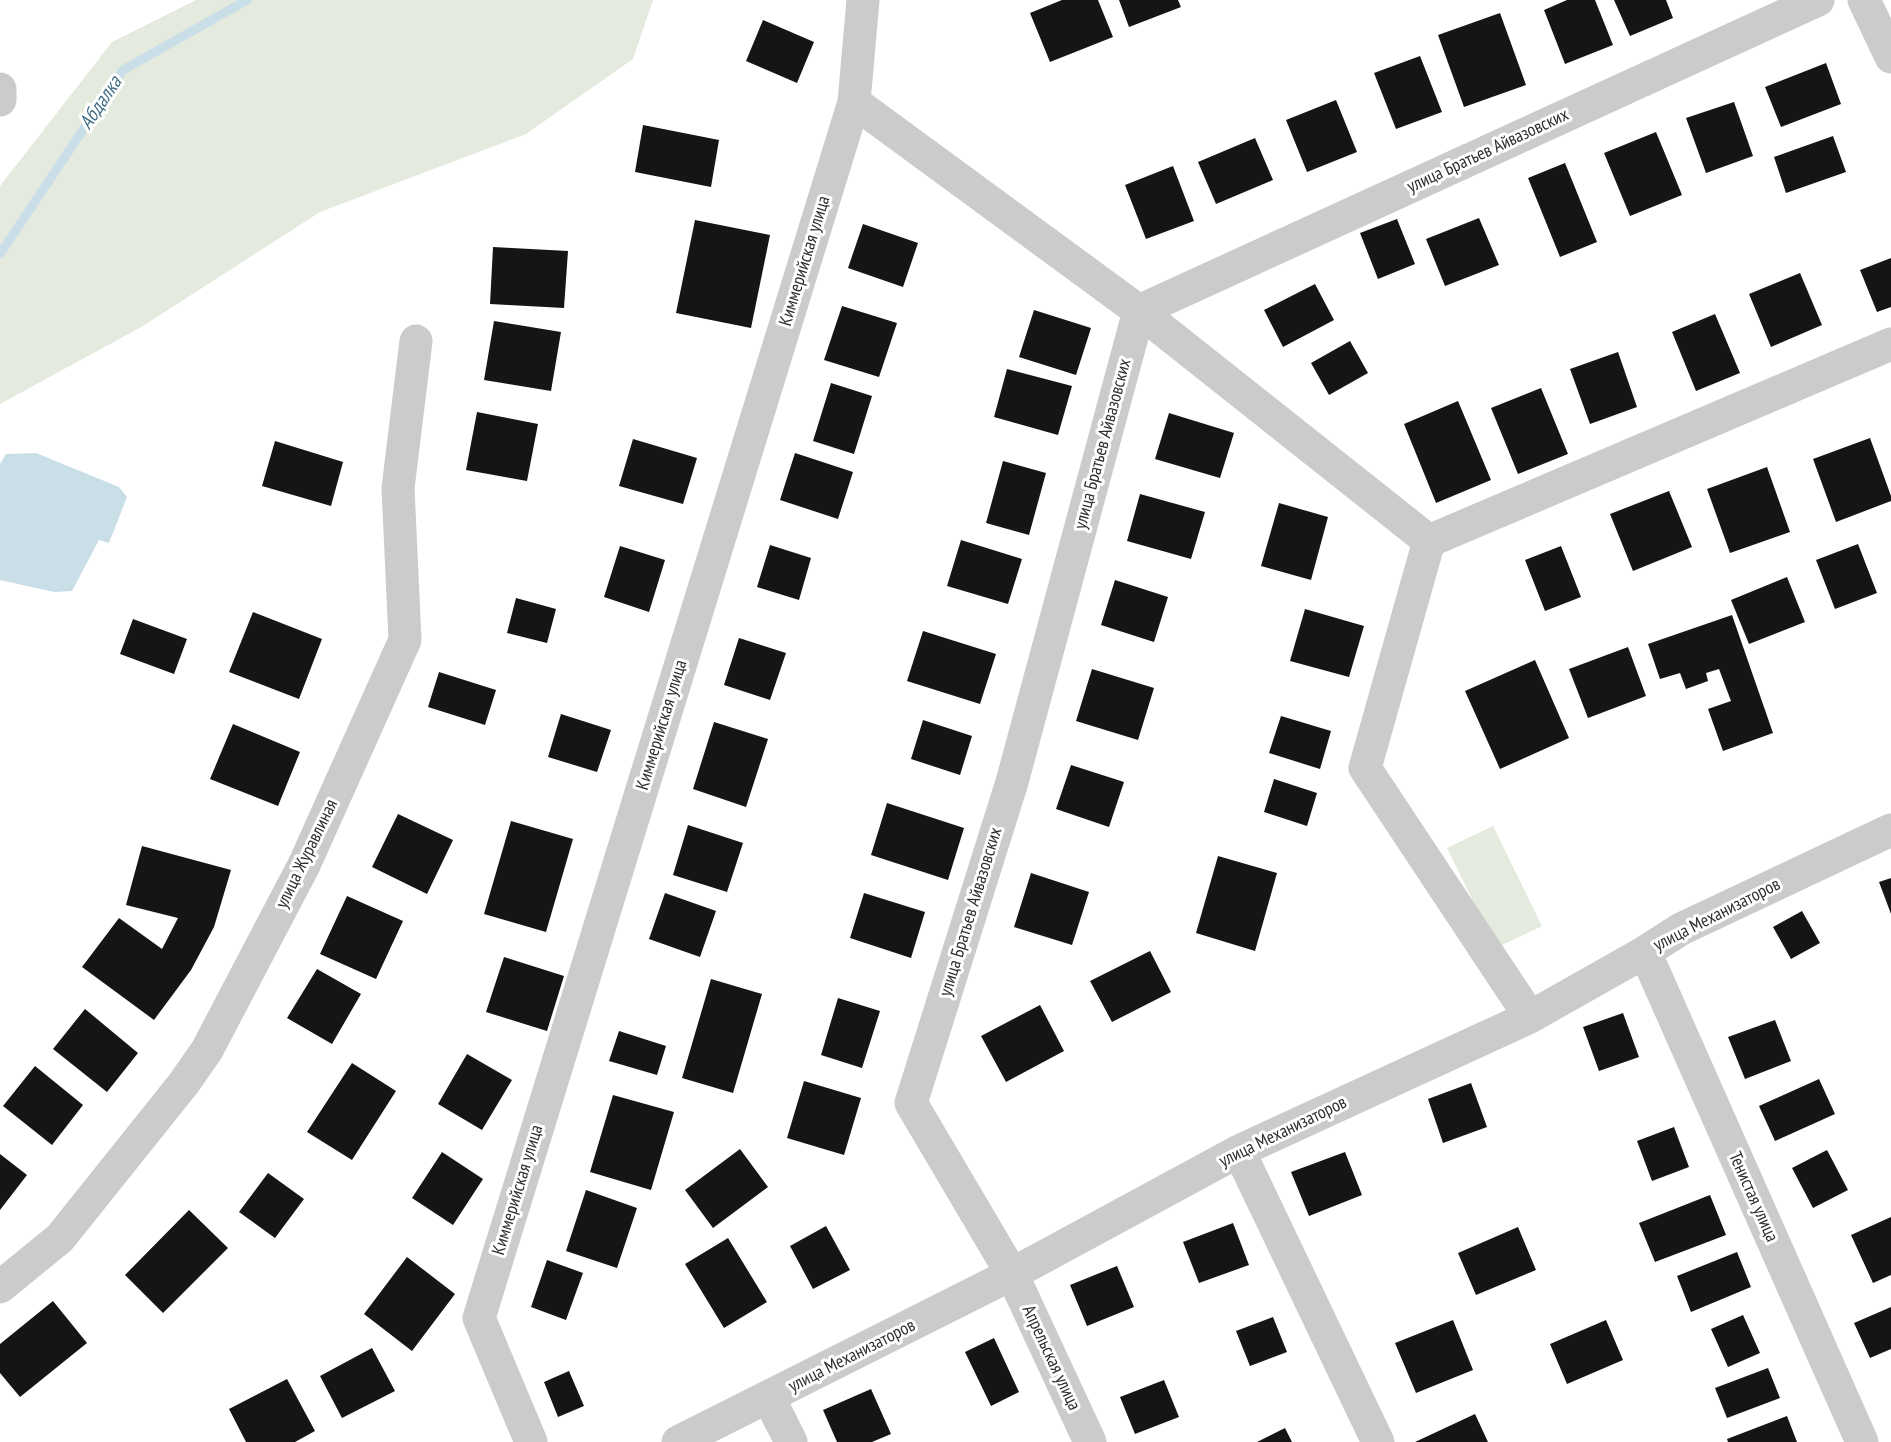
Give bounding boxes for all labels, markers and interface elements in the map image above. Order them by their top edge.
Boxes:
water label: Абдалка [75,72,127,134]
street label: улица Братьев Айвазовских [1404,104,1572,198]
street label: Киммерийская улица [775,193,835,329]
street label: улица Братьев Айвазовских [1070,356,1136,532]
street label: Киммерийская улица [632,657,692,793]
street label: улица Журавлиная [271,796,343,912]
street label: улица Братьев Айвазовских [935,825,1007,999]
street label: улица Механизаторов [1650,874,1784,956]
street label: улица Механизаторов [1216,1092,1350,1172]
street label: Киммерийская улица [488,1122,548,1258]
street label: Тенистая улица [1724,1149,1782,1245]
street label: Апрельская улица [1017,1302,1085,1414]
street label: улица Механизаторов [785,1315,919,1397]

